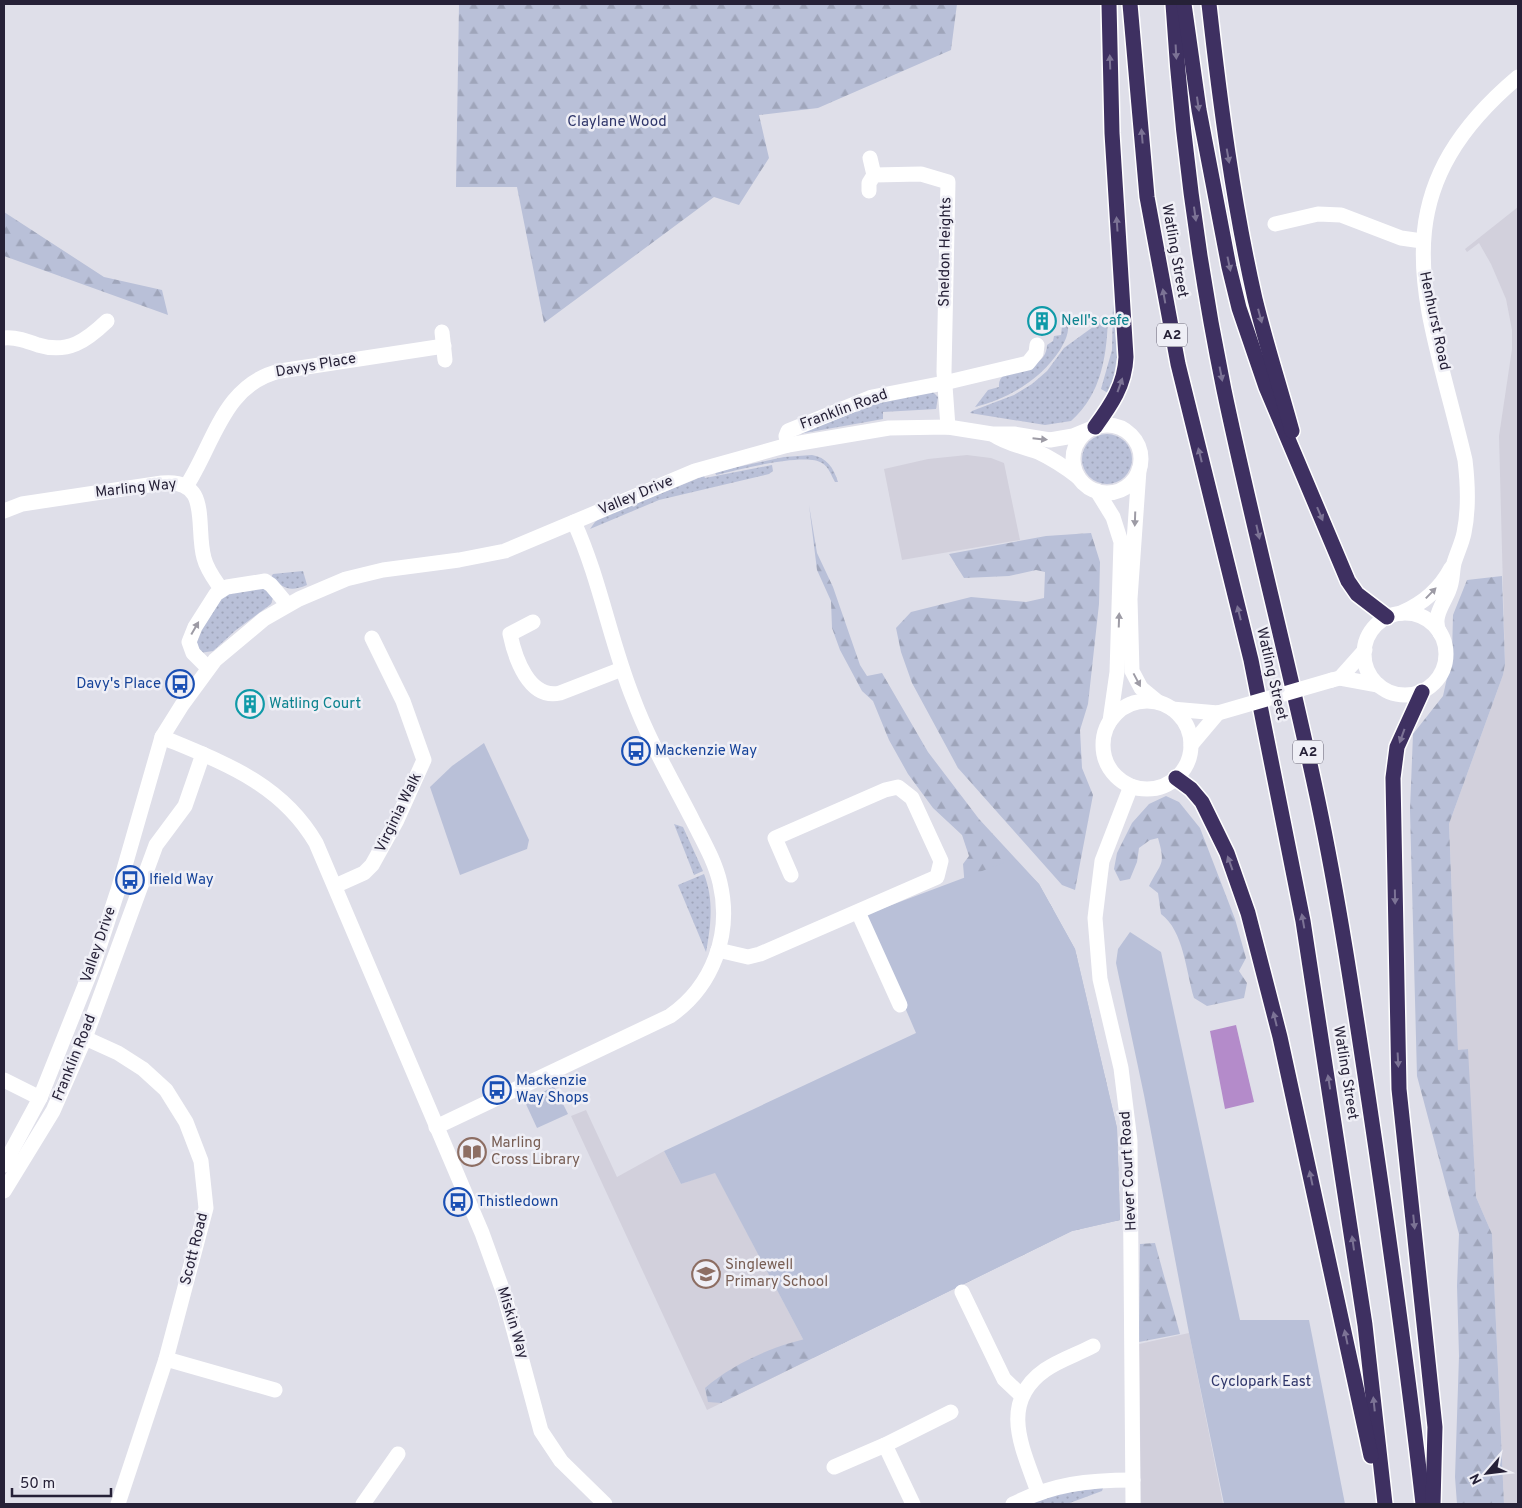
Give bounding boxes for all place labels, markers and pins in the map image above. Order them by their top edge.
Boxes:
building icon: Nell's cafe [1027,306,1057,336]
place label: Nell's cafe [1061,312,1129,331]
bus stop icon: Davy's Place [165,669,195,699]
place label: Davy's Place [76,675,161,694]
building icon: Watling Court [235,689,265,719]
place label: Watling Court [269,695,361,714]
bus stop icon: Mackenzie Way [621,736,651,766]
place label: Mackenzie Way [655,742,757,761]
bus stop icon: Ifield Way [115,865,145,895]
place label: Ifield Way [149,871,214,890]
place label: Mackenzie Way Shops [516,1072,589,1108]
bus stop icon: Mackenzie Way Shops [482,1075,512,1105]
place label: Marling Cross Library [491,1134,580,1170]
library icon: Marling Cross Library [457,1137,487,1167]
bus stop icon: Thistledown [443,1187,473,1217]
place label: Thistledown [477,1193,558,1212]
place label: Singlewell Primary School [725,1256,828,1292]
school or university icon: Singlewell Primary School [691,1259,721,1289]

